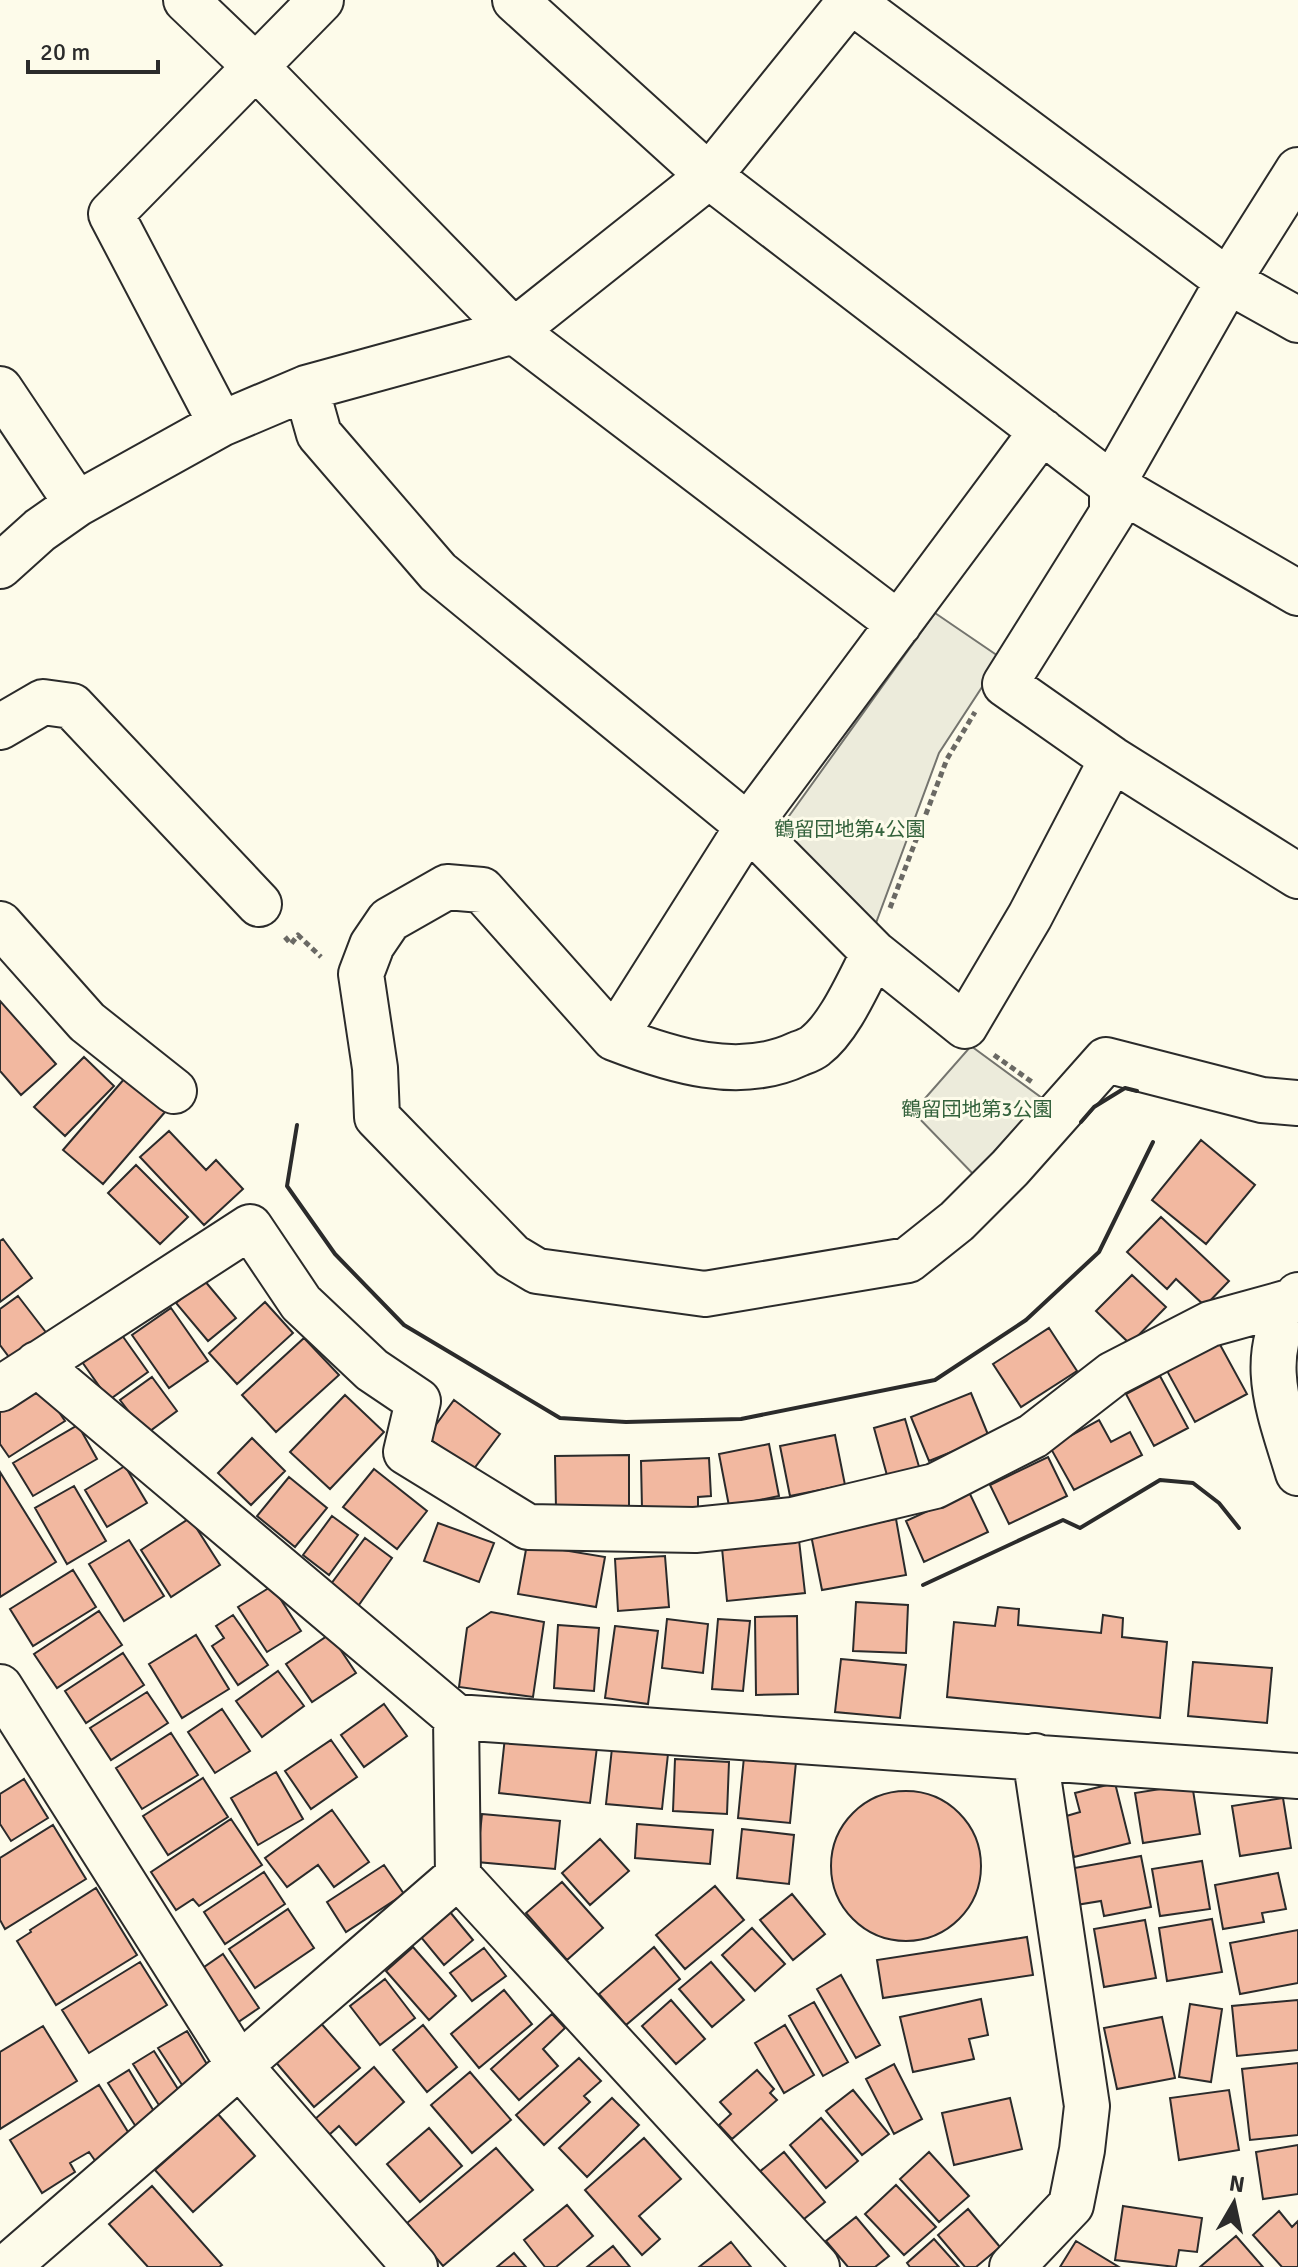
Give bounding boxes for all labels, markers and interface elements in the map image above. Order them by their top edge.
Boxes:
scale bar [28,24,158,74]
text: 20 m [40,37,90,67]
park label: 鶴留団地第4公園 [775,817,925,842]
park label: 鶴留団地第3公園 [902,1097,1052,1122]
north arrow [1194,2163,1274,2243]
text: N [1227,2169,1247,2198]

